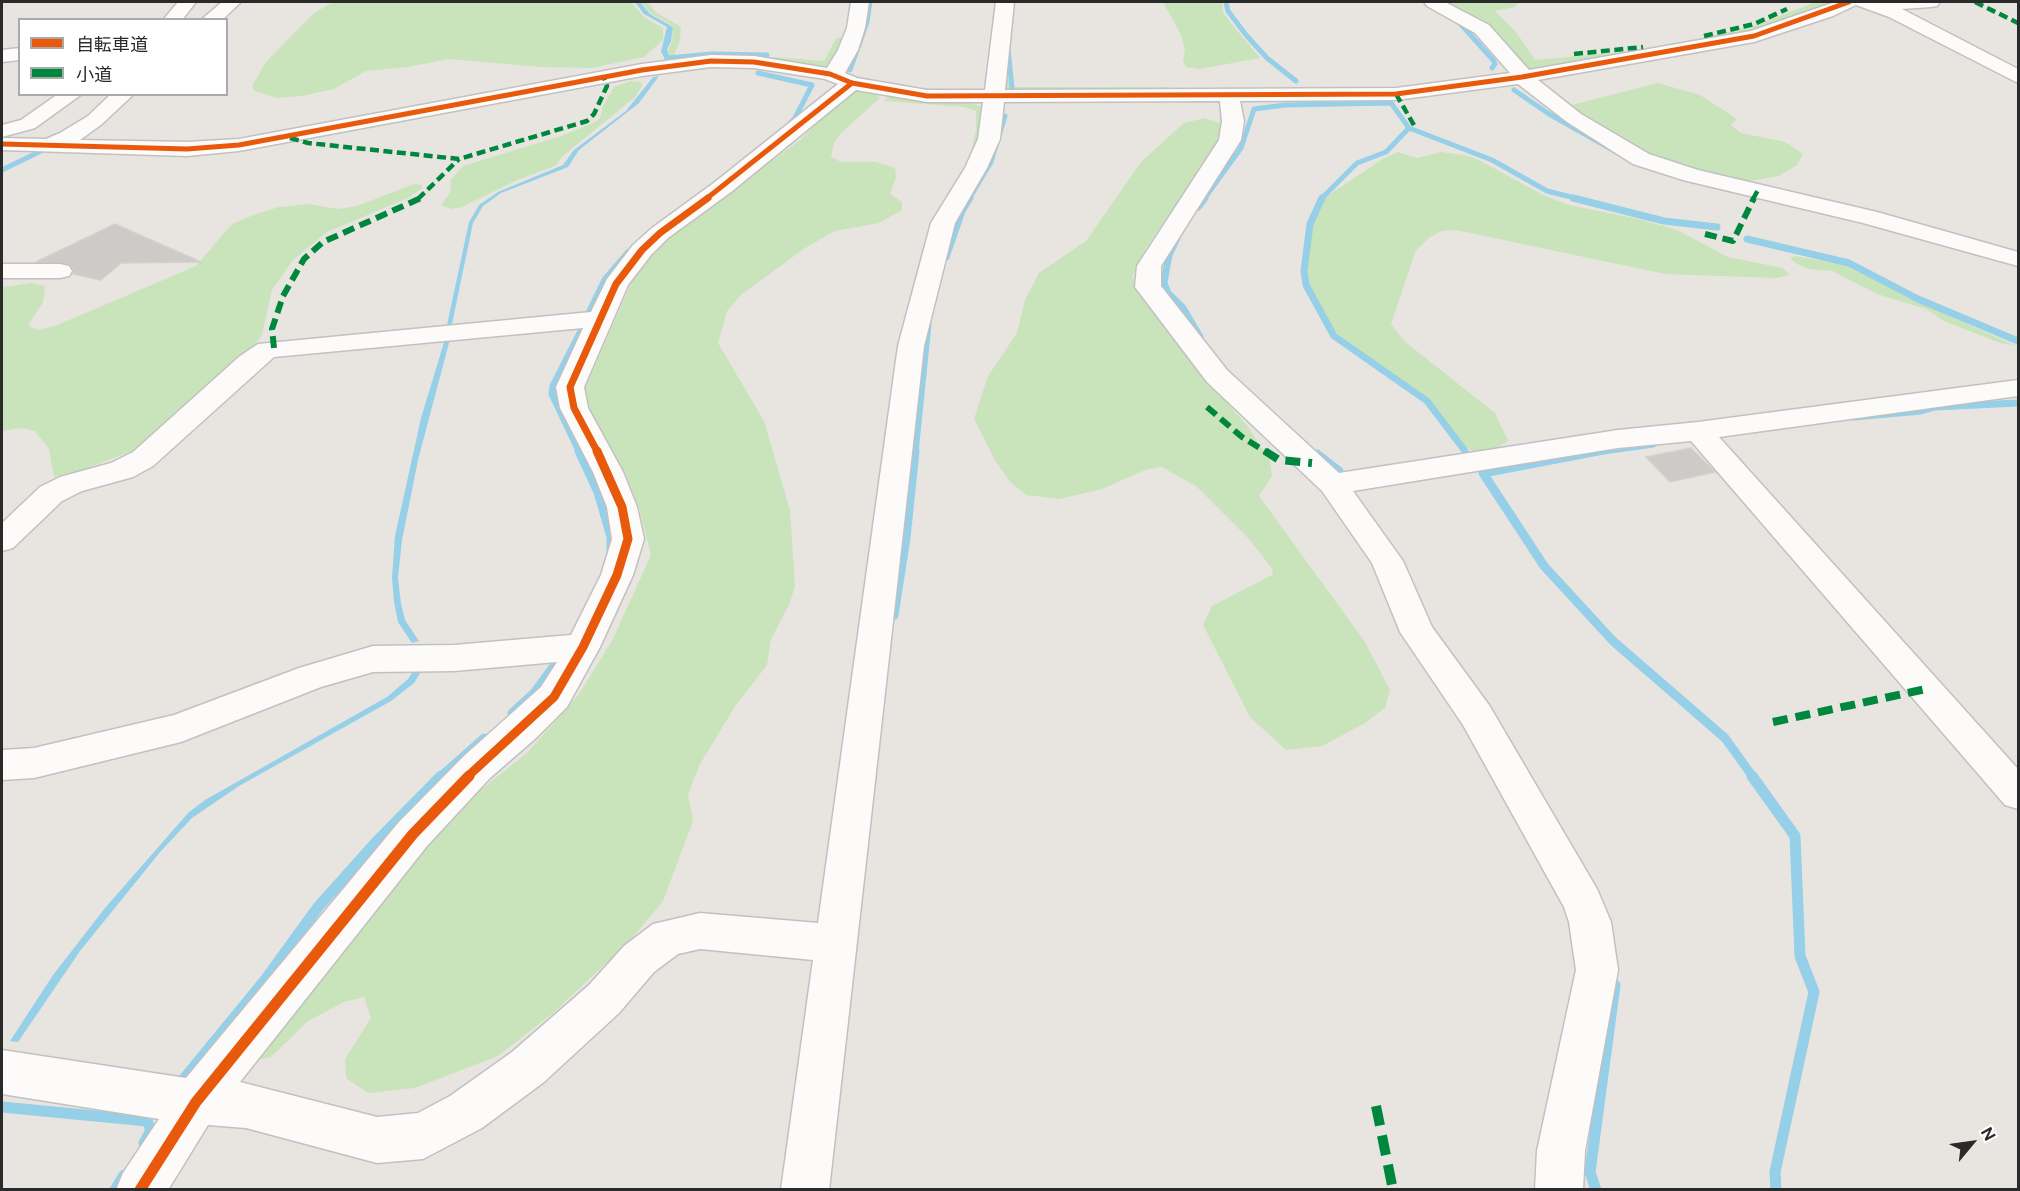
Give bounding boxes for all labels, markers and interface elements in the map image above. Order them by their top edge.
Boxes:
legend [18,18,228,96]
text: 自転車道 [76,34,148,55]
text: 小道 [76,64,112,85]
north arrow [1942,1113,2002,1173]
text: N [1977,1124,2000,1144]

